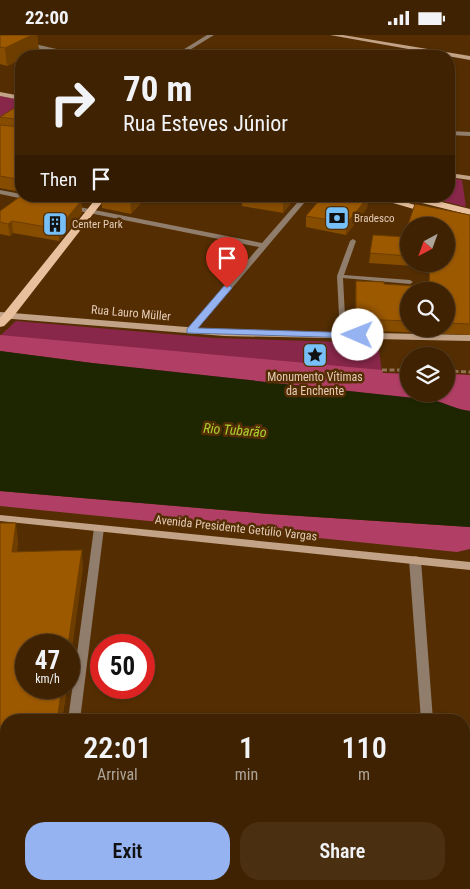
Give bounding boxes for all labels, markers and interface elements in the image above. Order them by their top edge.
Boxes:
text: 22:00 [25,6,69,29]
text: 70 m [123,69,192,110]
icon: right [40,70,105,135]
text: Rua Esteves Júnior [123,111,288,136]
icon: arrive [87,165,115,193]
text: Then [40,168,77,191]
bank icon: Bradesco [324,205,350,231]
building icon: Center Park [42,211,68,237]
place label: Bradesco [354,212,395,225]
north arrow [400,217,455,273]
map controls [400,217,455,402]
place label: Center Park [72,218,123,231]
pin [206,237,248,288]
icon: arrive [213,244,241,272]
button: search [400,282,455,337]
street label: Rua Lauro Müller [91,303,172,323]
position arrow [331,308,383,360]
place icon: Monumento Vítimas da Enchente [302,342,328,368]
button: layers [400,347,455,402]
place label: Monumento Vítimas da Enchente [267,370,363,398]
water label: Rio Tubarão [203,420,267,440]
street label: Avenida Presidente Getúlio Vargas [154,513,318,543]
speed limit sign: 50 [90,634,155,699]
text: 47 [35,646,60,675]
text: km/h [35,672,60,686]
text: 22:01 [83,730,152,765]
text: 1 [239,730,254,765]
text: 110 [341,730,387,765]
text: Arrival [97,765,138,784]
text: min [235,765,258,784]
text: m [358,765,370,784]
button: Exit [25,822,230,880]
button: Share [240,822,445,880]

